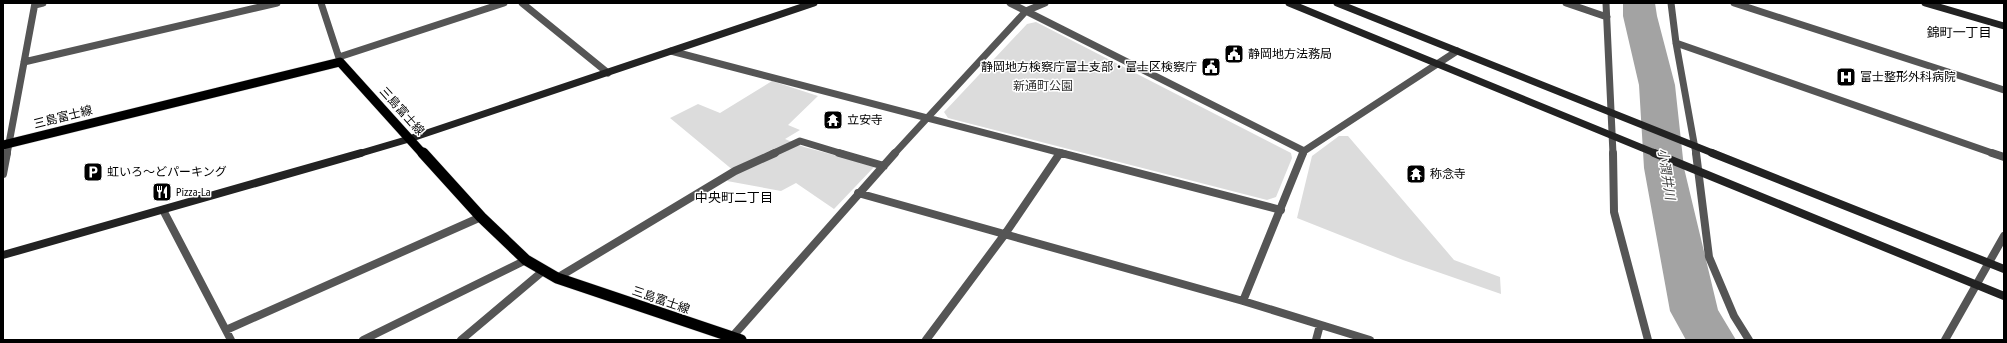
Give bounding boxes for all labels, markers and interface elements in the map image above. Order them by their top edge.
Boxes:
district label: 錦町一丁目 [1926,24,1992,41]
public building icon: 静岡地方法務局 [1223,43,1245,65]
place label: 静岡地方法務局 [1248,46,1332,61]
public building icon: 静岡地方検察庁富士支部・富士区検察庁 [1200,56,1222,78]
place label: 静岡地方検察庁富士支部・富士区検察庁 [981,59,1197,74]
hospital icon: 富士整形外科病院 [1835,66,1857,88]
place label: 富士整形外科病院 [1860,69,1956,84]
park label: 新通町公園 [1013,78,1073,93]
street label: 三島富士線 [377,83,428,138]
street label: 三島富士線 [32,102,94,131]
temple icon: 立安寺 [822,109,844,131]
place label: 立安寺 [847,112,883,127]
water label: 小潤井川 [1654,147,1679,203]
parking icon: 虹いろ～どパーキング [82,161,104,183]
temple icon: 称念寺 [1405,163,1427,185]
place label: 虹いろ～どパーキング [107,164,227,179]
place label: 称念寺 [1430,166,1466,181]
restaurant icon: Pizza-La [151,181,173,203]
place label: Pizza-La [176,184,211,199]
district label: 中央町二丁目 [695,189,773,206]
street label: 三島富士線 [630,283,692,316]

